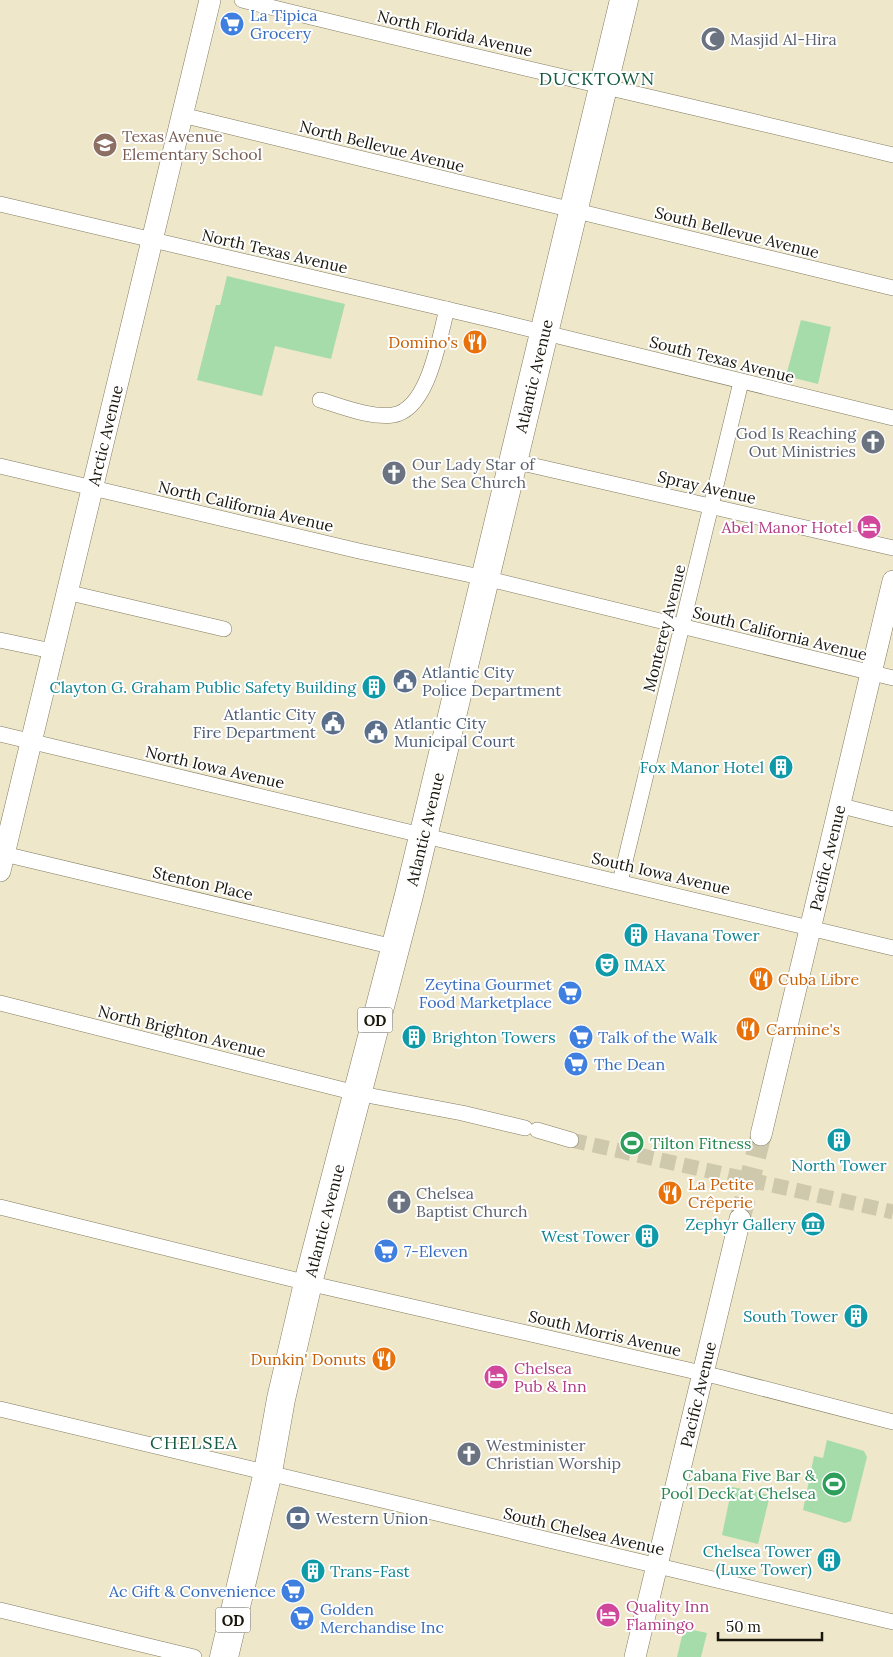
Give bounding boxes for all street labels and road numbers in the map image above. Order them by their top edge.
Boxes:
street label: North Florida Avenue [375,5,535,61]
street label: North Bellevue Avenue [298,116,467,176]
street label: South Bellevue Avenue [653,202,822,262]
street label: North Texas Avenue [200,224,350,278]
street label: Atlantic Avenue [510,317,557,436]
street label: South Texas Avenue [647,331,797,387]
street label: Arctic Avenue [83,383,127,489]
street label: Spray Avenue [656,466,758,508]
street label: North California Avenue [156,476,336,536]
street label: Monterey Avenue [638,562,690,694]
street label: South California Avenue [691,602,869,664]
street label: North Iowa Avenue [144,741,287,793]
street label: Atlantic Avenue [401,770,448,889]
street label: Pacific Avenue [805,803,849,913]
street label: South Iowa Avenue [590,847,733,899]
street label: Stenton Place [151,862,255,904]
street label: North Brighton Avenue [96,1000,268,1062]
road number: OD [358,1008,392,1032]
street label: Atlantic Avenue [300,1161,349,1280]
street label: South Morris Avenue [527,1306,684,1360]
street label: Pacific Avenue [676,1339,720,1449]
street label: South Chelsea Avenue [502,1503,667,1559]
road number: OD [216,1608,250,1632]

